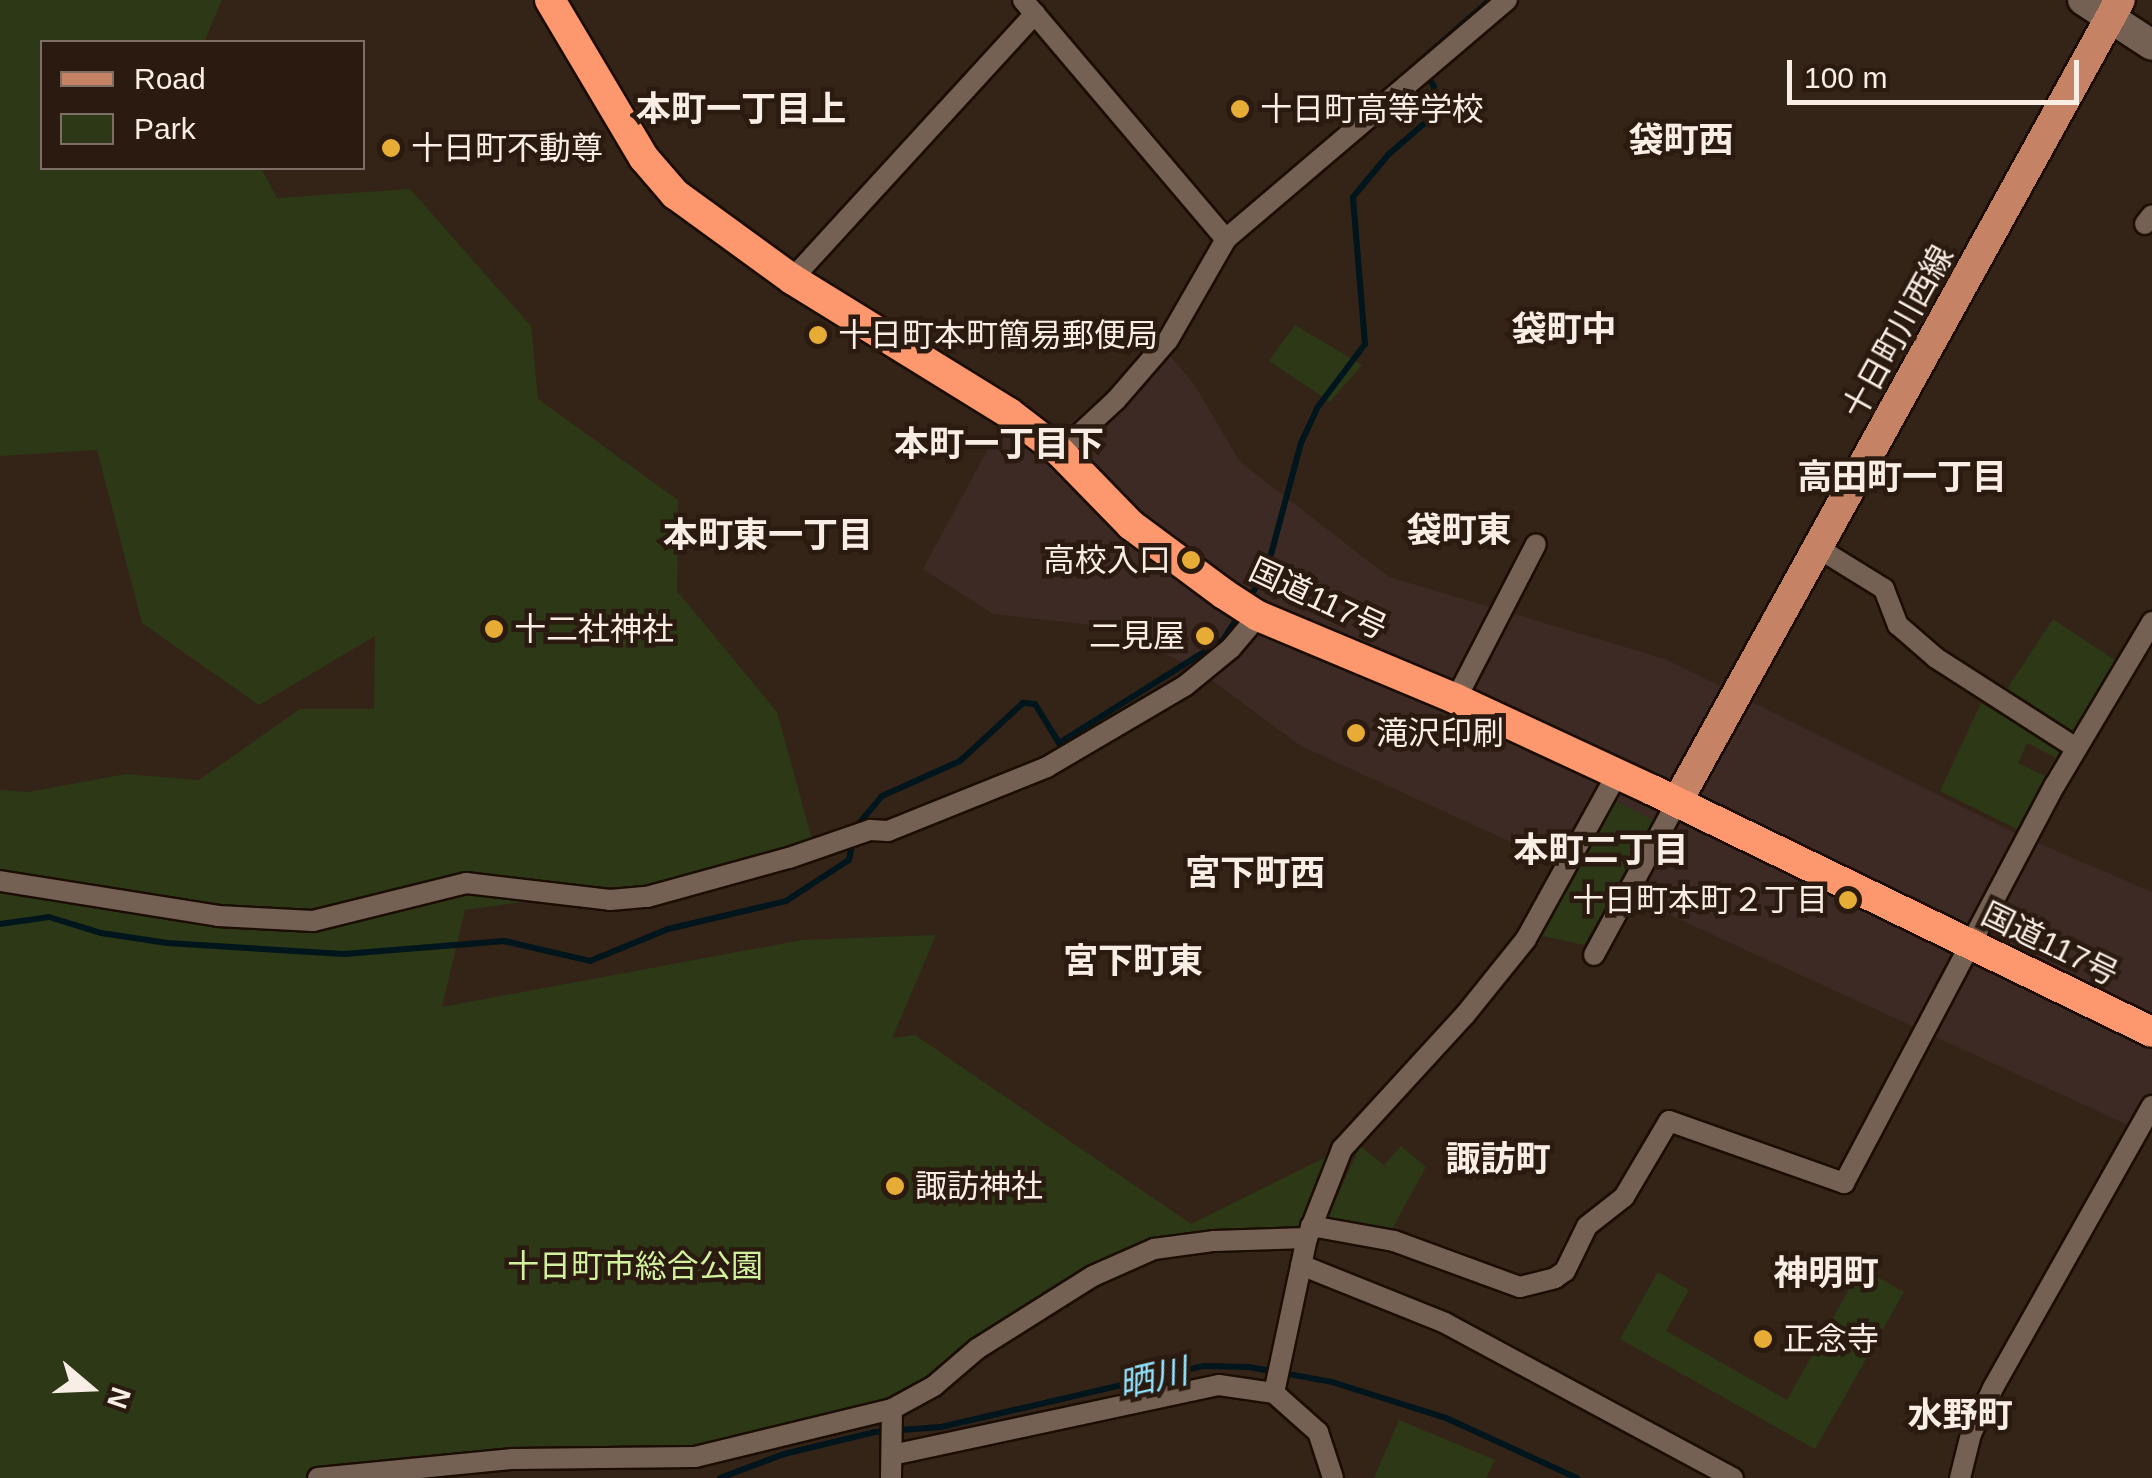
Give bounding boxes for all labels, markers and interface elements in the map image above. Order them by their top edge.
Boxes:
legend [40,40,365,170]
scale bar [1792,40,2084,102]
text: 100 m [1804,61,1887,94]
text: Road [134,62,206,95]
district label: 本町一丁目上 [636,88,846,130]
place label: 十日町高等学校 [1260,90,1484,128]
marker: 十日町高等学校 [1229,98,1251,120]
text: Park [134,112,196,145]
district label: 袋町西 [1629,119,1733,161]
place label: 十日町不動尊 [411,129,603,167]
marker: 十日町不動尊 [380,137,402,159]
street label: 十日町川西線 [1835,239,1961,425]
district label: 袋町中 [1512,308,1616,350]
place label: 十日町本町簡易郵便局 [838,316,1158,354]
marker: 十日町本町簡易郵便局 [807,324,829,346]
district label: 本町一丁目下 [894,423,1104,465]
district label: 高田町一丁目 [1797,456,2007,498]
district label: 袋町東 [1407,509,1511,551]
district label: 本町東一丁目 [663,514,873,556]
place label: 高校入口 [1043,541,1171,579]
marker: 高校入口 [1180,549,1202,571]
street label: 国道117号 [1243,551,1393,647]
place label: 十二社神社 [514,610,674,648]
place label: 二見屋 [1089,617,1185,655]
marker: 十二社神社 [483,618,505,640]
marker: 二見屋 [1194,625,1216,647]
place label: 滝沢印刷 [1376,714,1504,752]
marker: 滝沢印刷 [1345,722,1367,744]
district label: 本町二丁目 [1514,829,1688,871]
district label: 宮下町西 [1185,852,1325,894]
place label: 十日町本町２丁目 [1572,881,1828,919]
marker: 十日町本町２丁目 [1837,889,1859,911]
street label: 国道117号 [1976,895,2124,993]
district label: 宮下町東 [1063,940,1203,982]
district label: 諏訪町 [1446,1138,1550,1180]
place label: 諏訪神社 [915,1167,1043,1205]
marker: 諏訪神社 [884,1175,906,1197]
park label: 十日町市総合公園 [507,1247,763,1285]
district label: 神明町 [1774,1252,1878,1294]
place label: 正念寺 [1783,1320,1879,1358]
marker: 正念寺 [1752,1328,1774,1350]
north arrow [40,1338,140,1438]
water label: 晒川 [1114,1350,1192,1406]
text: N [101,1383,137,1413]
district label: 水野町 [1908,1394,2012,1436]

